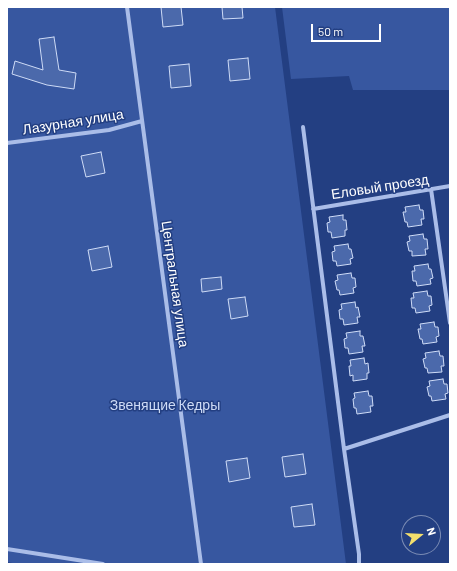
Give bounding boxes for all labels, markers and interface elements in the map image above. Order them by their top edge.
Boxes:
scale bar [313,16,383,42]
text: 50 m [318,24,343,38]
street label: Лазурная улица [21,106,125,138]
street label: Еловый проезд [330,171,430,203]
street label: Центральная улица [158,220,192,348]
park label: Звенящие Кедры [110,397,220,413]
north arrow [401,515,441,555]
text: N [425,526,439,537]

